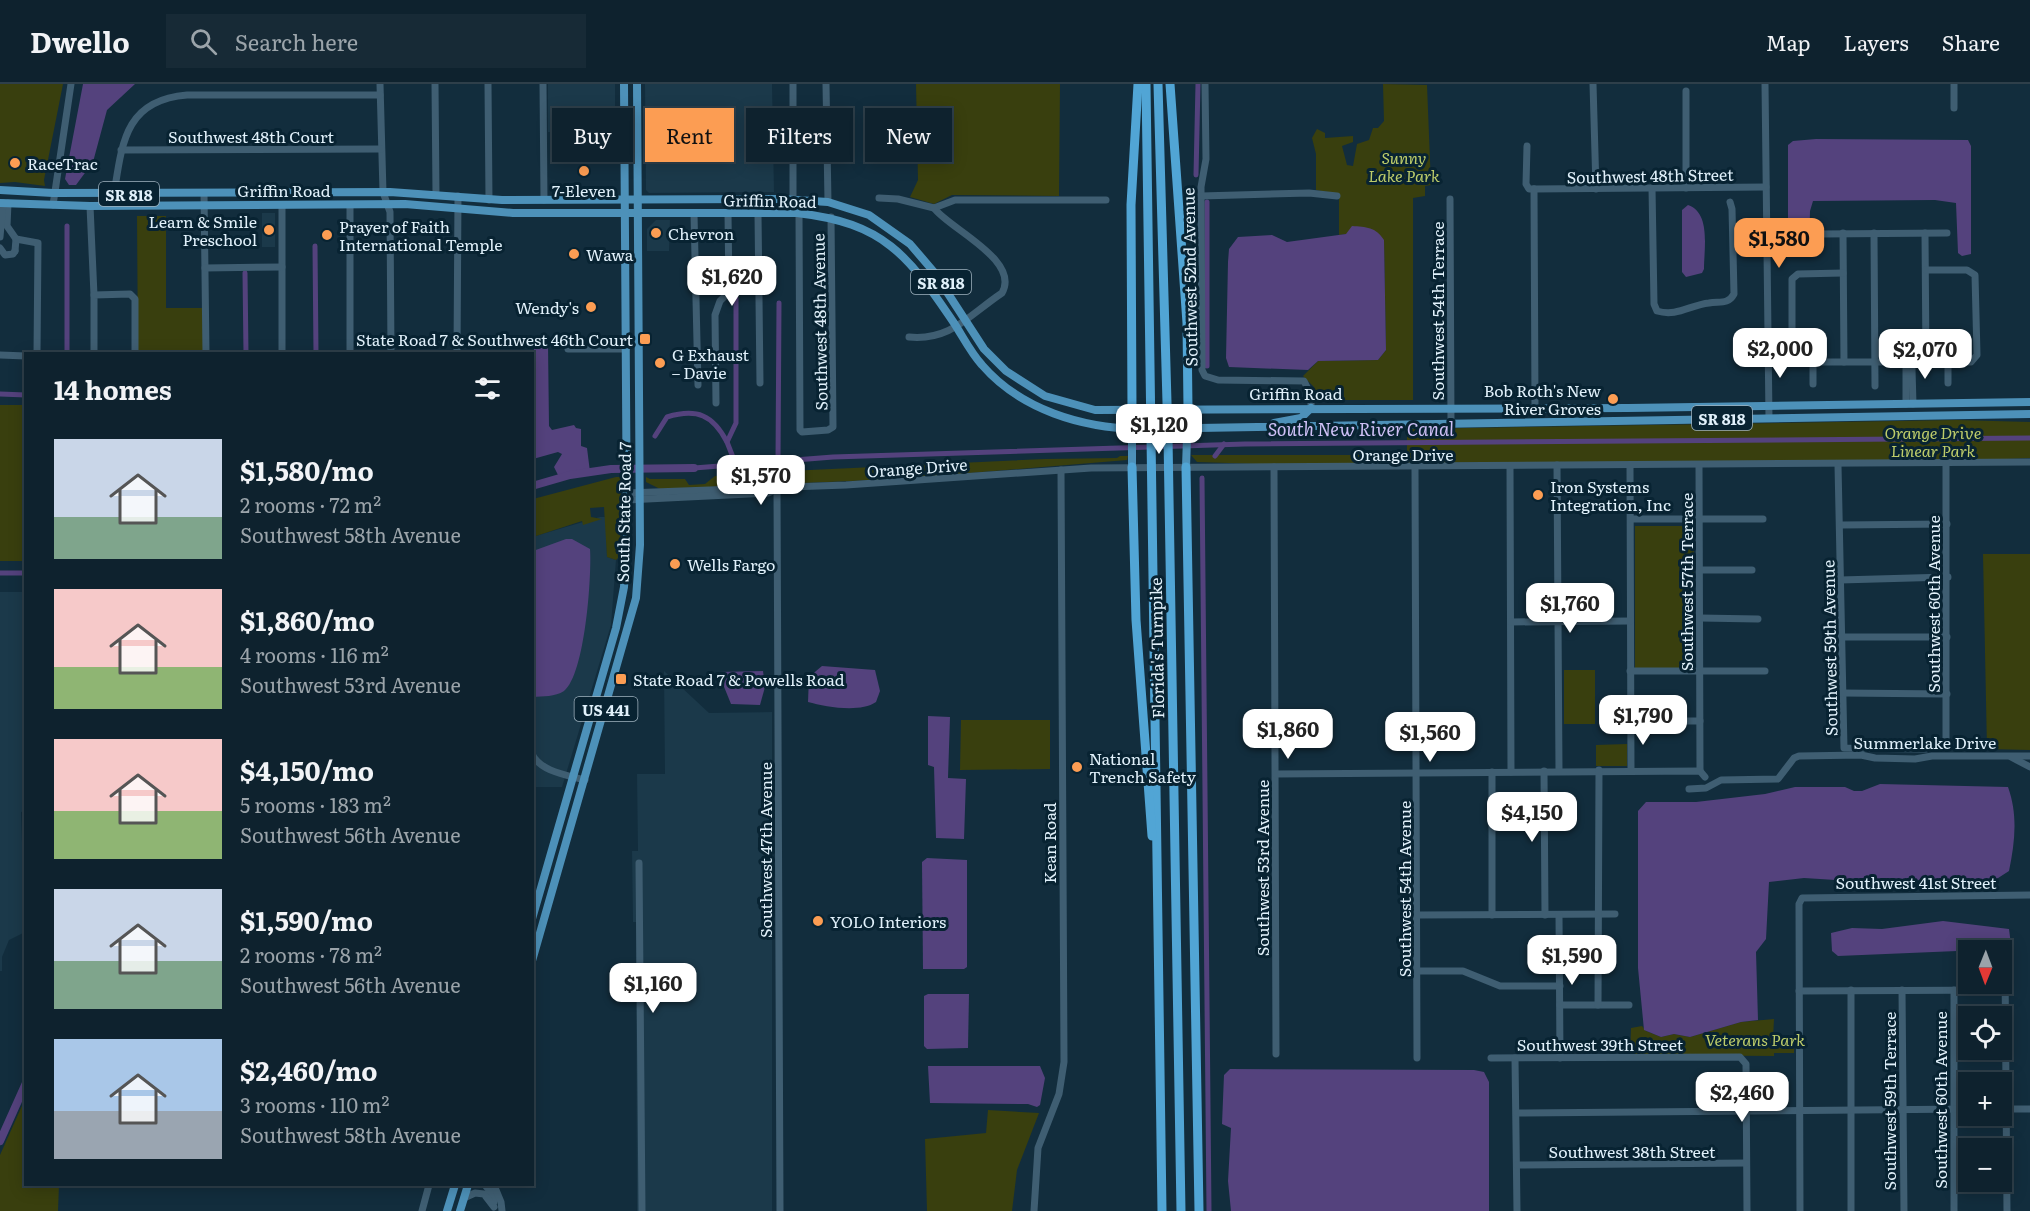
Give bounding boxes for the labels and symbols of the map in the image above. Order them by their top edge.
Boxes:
street label: Southwest 48th Court [168,124,334,148]
park label: Sunny Lake Park [1368,145,1440,187]
place label: RaceTrac [27,151,98,175]
marker: RaceTrac [8,156,22,170]
street label: Southwest 48th Street [1566,162,1734,188]
marker: 7-Eleven [577,164,591,178]
street label: Griffin Road [237,178,331,202]
place label: 7-Eleven [552,178,616,202]
road number: SR 818 [99,182,159,206]
street label: Griffin Road [723,187,817,213]
street label: Southwest 52nd Avenue [1175,187,1203,367]
place label: Learn & Smile Preschool [149,209,257,251]
place label: Prayer of Faith International Temple [339,214,503,256]
pin: $1,580 [1730,218,1828,269]
place label: Chevron [668,221,735,245]
street label: Southwest 54th Terrace [1425,221,1449,401]
marker: Learn & Smile Preschool [262,223,276,237]
marker: Chevron [649,226,663,240]
marker: Prayer of Faith International Temple [320,228,334,242]
street label: Southwest 48th Avenue [805,233,833,411]
place label: Wawa [586,242,634,266]
marker: Wawa [567,247,581,261]
pin: $1,620 [683,256,781,307]
road number: SR 818 [911,270,971,294]
place label: Wendy's [515,295,579,319]
marker: Wendy's [584,300,598,314]
place label: State Road 7 & Southwest 46th Court [356,327,634,351]
pin: $2,000 [1731,328,1829,379]
pin: $2,070 [1876,329,1974,380]
marker: State Road 7 & Southwest 46th Court [638,332,652,346]
place label: G Exhaust – Davie [672,342,750,384]
marker: G Exhaust – Davie [653,356,667,370]
place label: Bob Roth's New River Groves [1484,378,1601,420]
street label: Griffin Road [1249,381,1343,405]
marker: Bob Roth's New River Groves [1606,392,1620,406]
pin: $1,120 [1110,404,1208,455]
road number: SR 818 [1692,406,1752,430]
water label: South New River Canal [1268,415,1455,442]
park label: Orange Drive Linear Park [1885,420,1981,462]
street label: South State Road 7 [610,441,636,583]
street label: Orange Drive [1353,442,1453,466]
street label: Orange Drive [866,452,968,482]
pin: $1,570 [712,455,810,506]
place label: Iron Systems Integration, Inc [1550,474,1671,516]
marker: Iron Systems Integration, Inc [1531,488,1545,502]
street label: Southwest 57th Terrace [1674,493,1698,671]
street label: Southwest 60th Avenue [1921,515,1945,693]
place label: Wells Fargo [687,552,775,576]
marker: Wells Fargo [668,557,682,571]
street label: Southwest 59th Avenue [1815,560,1843,736]
street label: Florida's Turnpike [1143,577,1169,719]
pin: $1,760 [1521,583,1619,634]
place label: State Road 7 & Powells Road [633,667,845,691]
marker: State Road 7 & Powells Road [614,672,628,686]
pin: $1,790 [1594,695,1692,746]
road number: US 441 [574,697,638,721]
pin: $1,860 [1239,709,1337,760]
pin: $1,560 [1381,712,1479,763]
street label: Summerlake Drive [1854,730,1996,754]
place label: National Trench Safety [1089,746,1197,788]
marker: National Trench Safety [1070,760,1084,774]
street label: Southwest 47th Avenue [753,762,777,938]
street label: Southwest 53rd Avenue [1250,780,1274,956]
pin: $4,150 [1483,792,1581,843]
street label: Southwest 54th Avenue [1392,801,1416,977]
street label: Kean Road [1037,802,1061,884]
street label: Southwest 41st Street [1835,870,1997,894]
place label: YOLO Interiors [830,909,946,933]
marker: YOLO Interiors [811,914,825,928]
pin: $1,590 [1523,935,1621,986]
north arrow [1958,940,2012,994]
pin: $1,160 [604,963,702,1014]
street label: Southwest 60th Avenue [1928,1011,1952,1189]
street label: Southwest 59th Terrace [1877,1012,1901,1190]
park label: Veterans Park [1705,1027,1805,1051]
street label: Southwest 39th Street [1517,1032,1684,1056]
pin: $2,460 [1693,1072,1791,1123]
street label: Southwest 38th Street [1549,1139,1716,1163]

